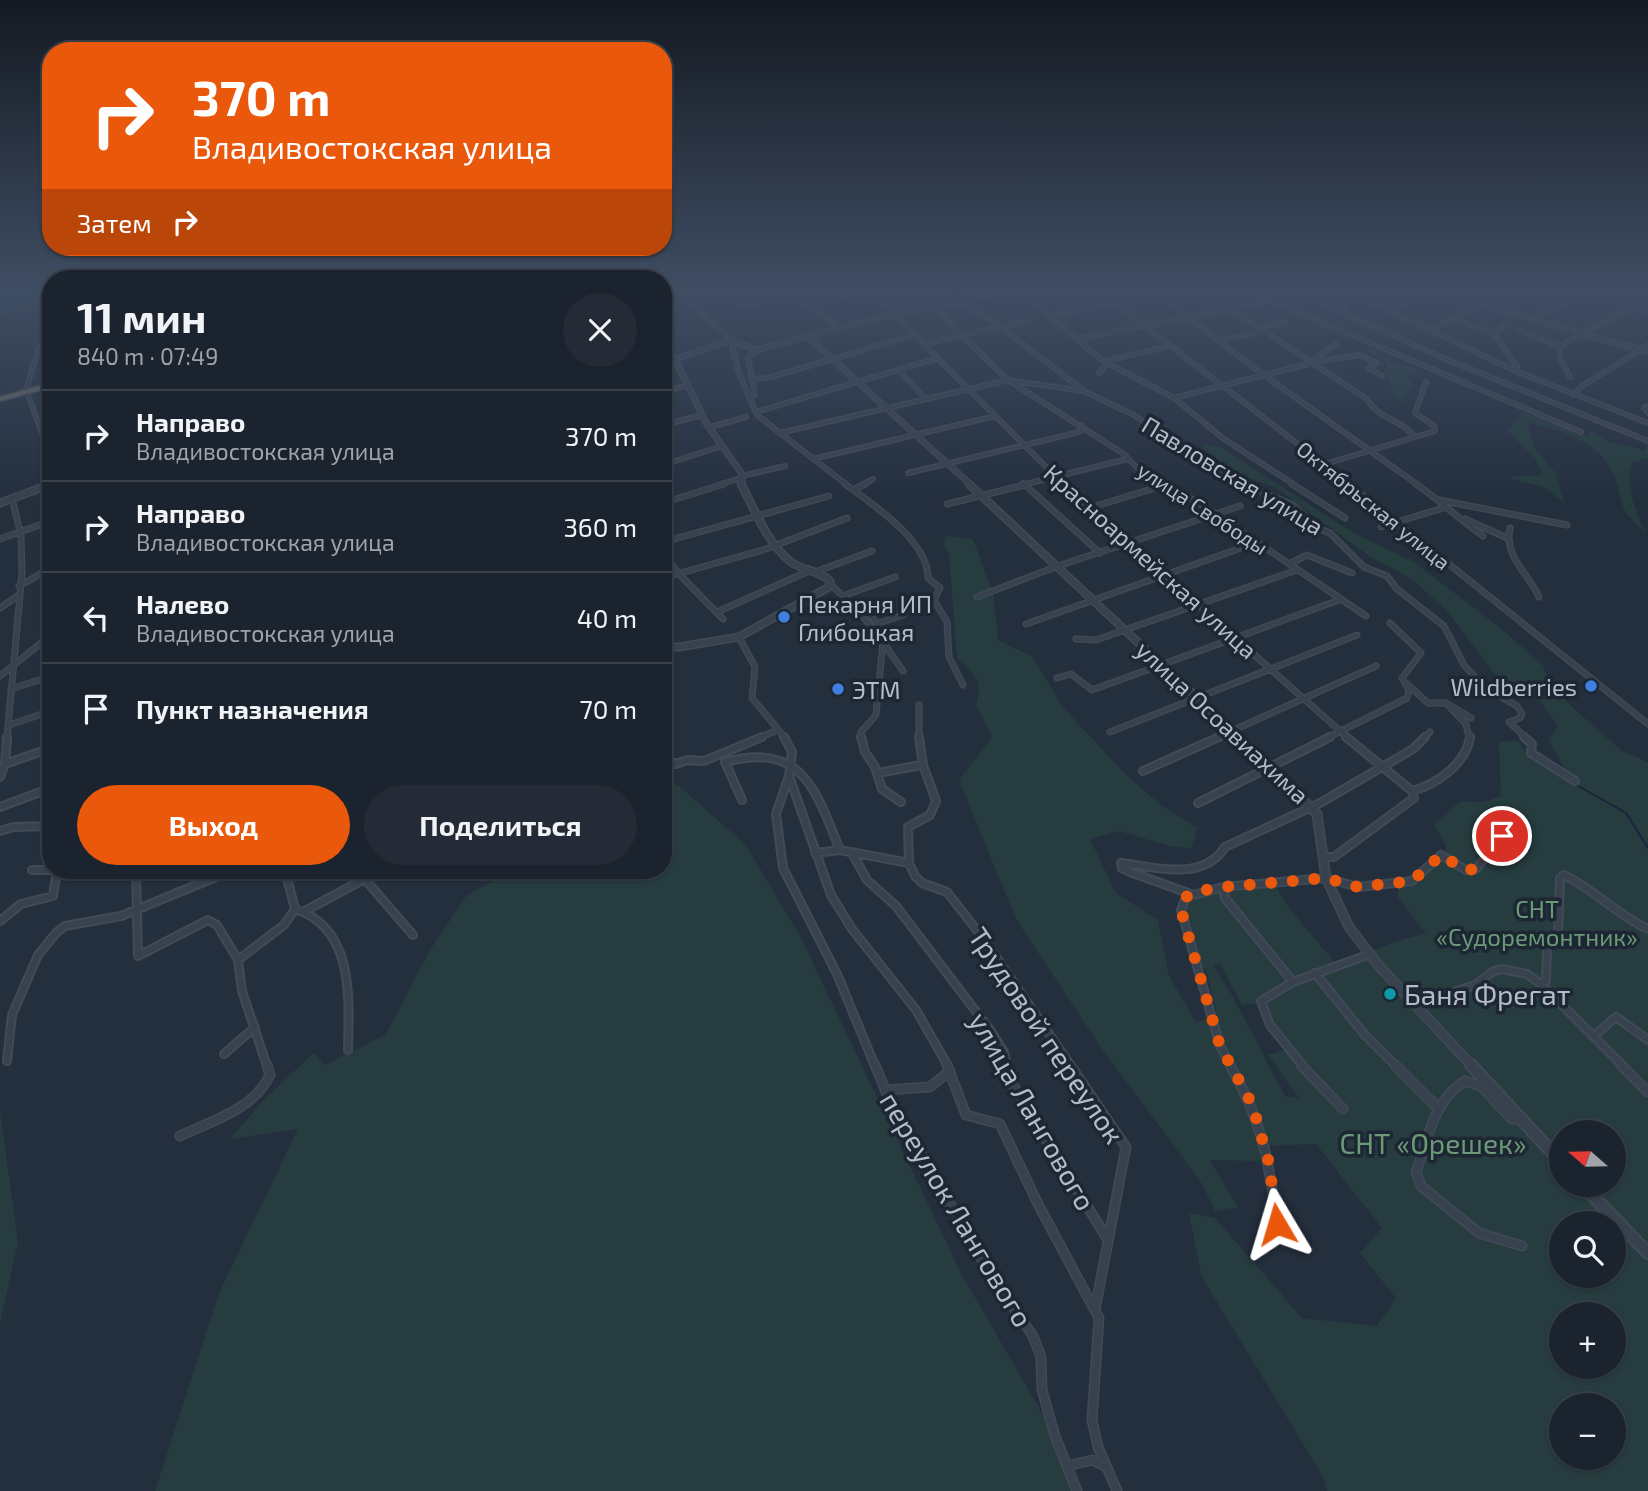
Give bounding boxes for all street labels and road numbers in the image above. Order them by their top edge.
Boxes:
street label: Павловская улица [1137,409,1329,541]
street label: Октябрьская улица [1292,435,1456,575]
street label: улица Свободы [1133,457,1273,560]
street label: Красноармейская улица [1038,458,1263,665]
street label: улица Осоавиахима [1130,634,1315,810]
street label: Трудовой переулок [962,920,1132,1150]
street label: улица Лангового [962,1006,1104,1216]
street label: переулок Лангового [873,1085,1041,1333]

